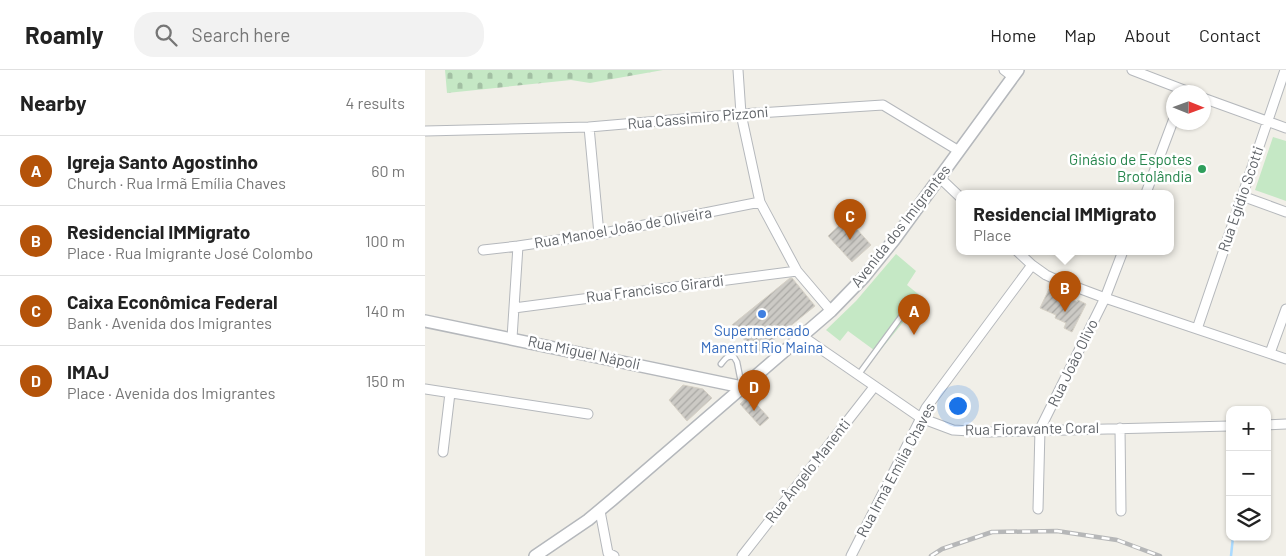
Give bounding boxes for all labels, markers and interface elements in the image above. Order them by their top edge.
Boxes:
search box [134,12,484,57]
text: Roamly [25,20,104,49]
icon: search [152,21,180,49]
text: Search here [192,23,290,46]
text: Home [990,24,1036,46]
text: Map [1064,24,1096,46]
text: About [1124,24,1171,46]
text: Contact [1199,24,1261,46]
north arrow [1166,85,1211,130]
text: Nearby [20,90,86,115]
text: 4 results [345,93,405,112]
street label: Rua Cassimiro Pizzoni [627,102,769,132]
street label: Rua Egídio Scotti [1214,143,1267,254]
text: Igreja Santo Agostinho [67,150,258,173]
place label: Ginásio de Espotes Brotolândia [1069,150,1192,185]
text: A [31,161,41,180]
text: 60 m [371,161,405,180]
street label: Avenida dos Imigrantes [847,161,954,290]
marker: Ginásio de Espotes Brotolândia [1196,163,1208,175]
text: Church · Rua Irmã Emília Chaves [67,173,286,192]
popup [956,190,1174,255]
pin: C [834,199,866,240]
text: Residencial IMMigrato [973,202,1157,225]
street label: Rua Manoel João de Oliveira [533,203,713,252]
text: Residencial IMMigrato [67,220,250,243]
text: Place [973,225,1011,244]
text: B [31,231,41,250]
text: 100 m [365,231,405,250]
text: Place · Rua Imigrante José Colombo [67,243,313,262]
street label: Rua Francisco Girardi [585,271,725,305]
pin: B [1049,271,1081,312]
text: Caixa Econômica Federal [67,290,278,313]
pin: A [898,294,930,335]
text: C [31,301,41,320]
text: 140 m [365,301,405,320]
marker: Supermercado Manentti Rio Maina [756,308,768,320]
text: Bank · Avenida dos Imigrantes [67,313,272,332]
street label: Rua João Olivo [1043,316,1101,409]
place label: Supermercado Manentti Rio Maina [701,321,823,356]
street label: Rua Miguel Nápoli [526,331,642,373]
text: IMAJ [67,360,109,383]
pin: D [738,370,770,411]
text: D [31,371,41,390]
text: 150 m [366,371,405,390]
text: Place · Avenida dos Imigrantes [67,383,275,402]
your location [945,393,971,419]
street label: Rua Irmã Emília Chaves [852,399,938,540]
map controls [1226,406,1271,541]
button: + [1226,406,1271,451]
street label: Rua Ângelo Manenti [761,415,854,526]
street label: Rua Fioravante Coral [965,418,1099,438]
button: − [1226,451,1271,496]
button: layers [1226,496,1271,541]

